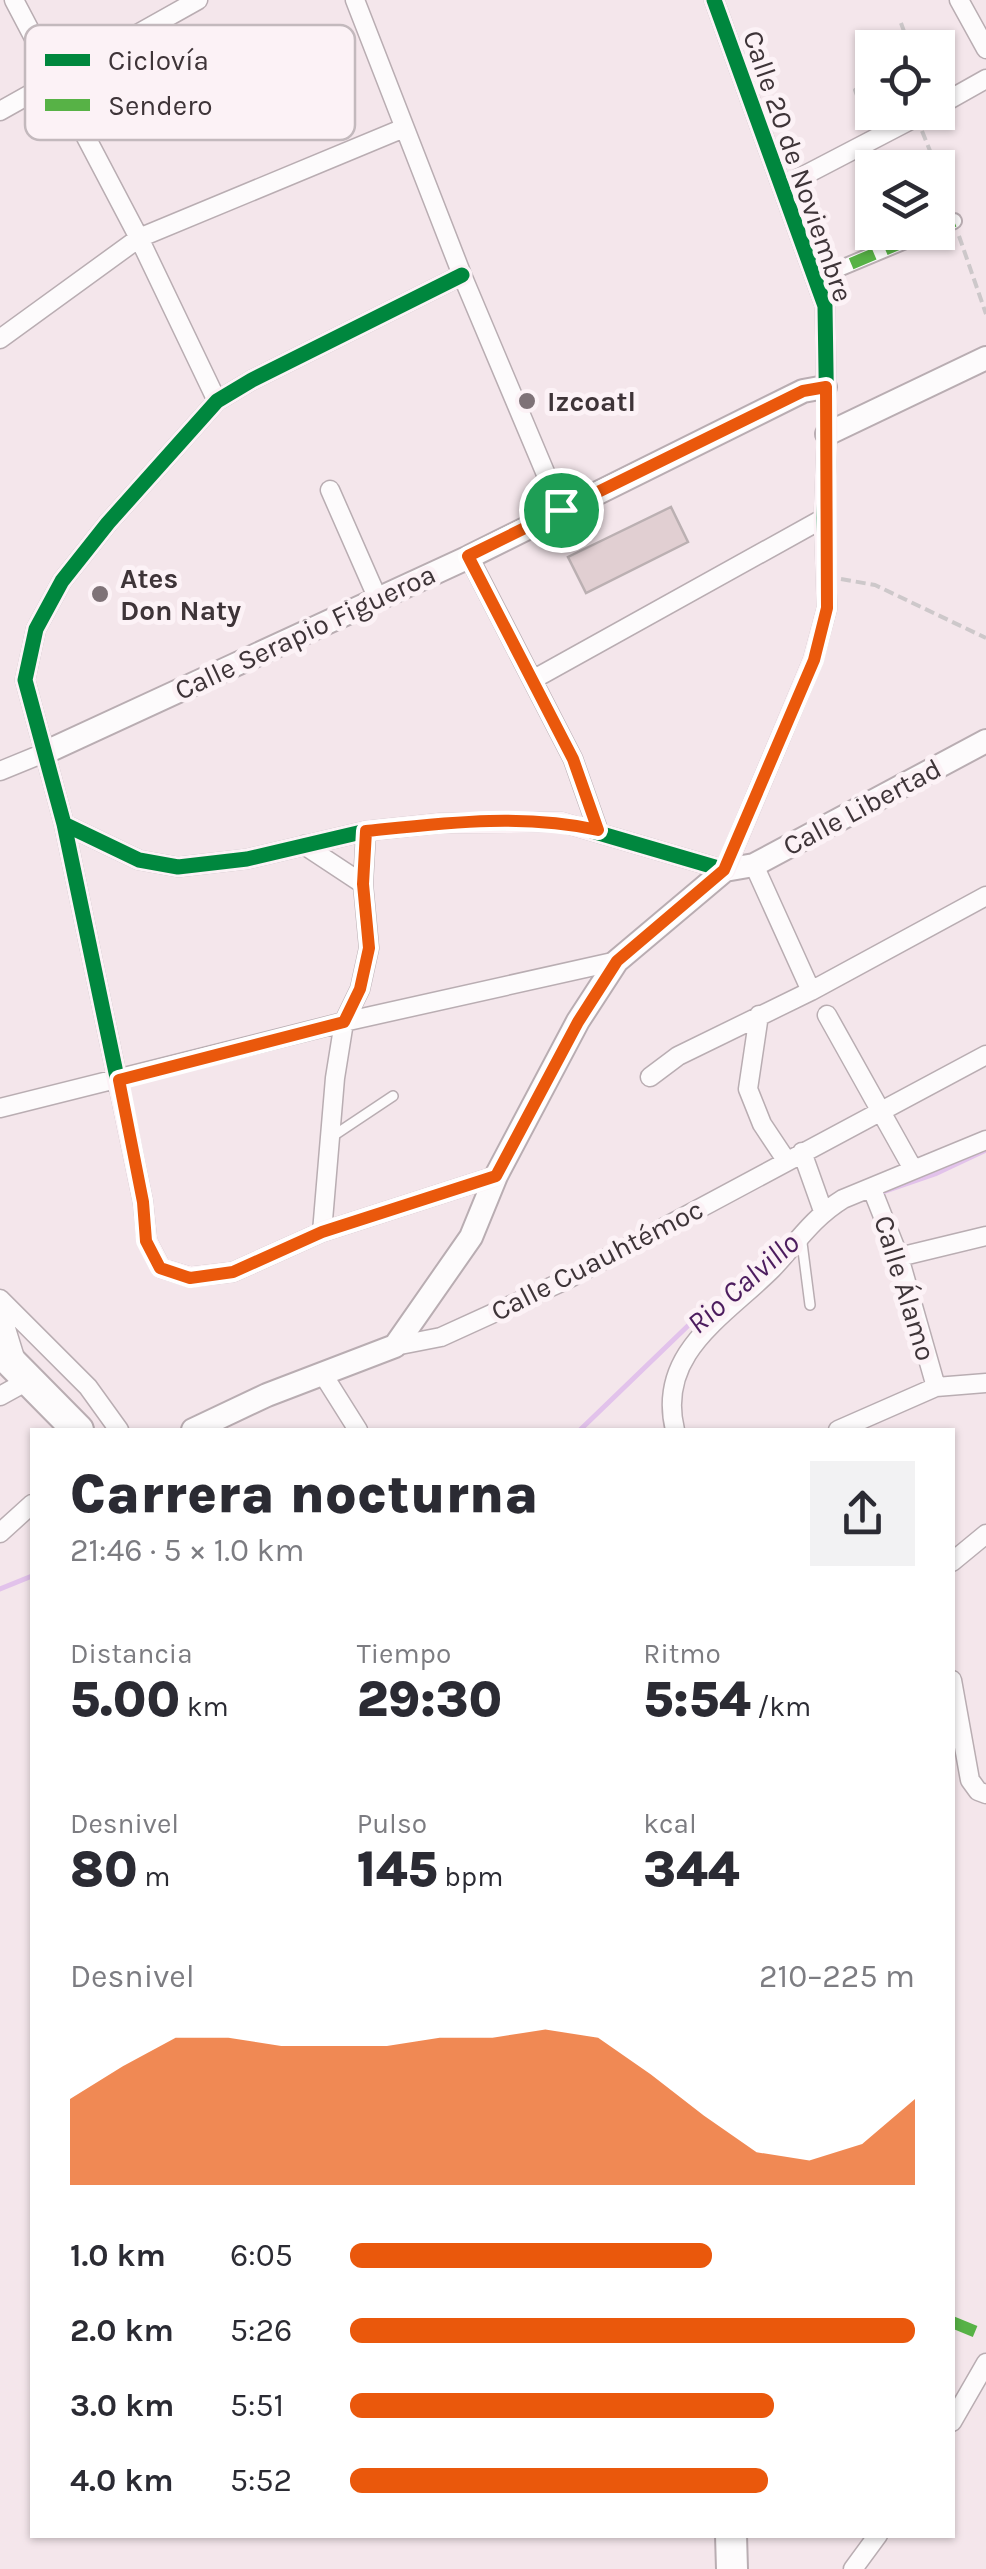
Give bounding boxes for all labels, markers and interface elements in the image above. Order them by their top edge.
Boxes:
legend [25,25,355,140]
street label: Calle 20 de Noviembre [736,26,860,306]
map controls [855,30,955,250]
button: locate [855,30,955,130]
text: Ciclovía [108,44,209,77]
text: Sendero [108,89,213,122]
button: layers [855,150,955,250]
place label: Izcoatl [547,385,636,418]
marker: Izcoatl [516,390,538,412]
pin [519,468,604,553]
icon: arrive [534,483,589,538]
street label: Calle Serapio Figueroa [169,557,441,707]
place label: Ates Don Naty [120,562,241,627]
marker: Ates Don Naty [89,583,111,605]
street label: Calle Libertad [777,752,947,862]
street label: Calle Cuauhtémoc [485,1192,709,1328]
street label: Calle Álamo [867,1211,944,1365]
water label: Rio Calvillo [680,1224,807,1341]
button: share [810,1461,915,1566]
text: Carrera nocturna [70,1462,538,1526]
text: 21:46 · 5 × 1.0 km [70,1532,305,1569]
text: Distancia [70,1637,193,1670]
text: Tiempo [357,1637,451,1670]
text: Ritmo [643,1637,721,1670]
text: 5.00 [70,1670,180,1729]
text: 29:30 [357,1670,502,1729]
text: 5:54 [643,1670,751,1729]
text: km [180,1690,229,1723]
text: /km [751,1690,811,1723]
text: Desnivel [70,1807,179,1840]
text: Pulso [357,1807,427,1840]
text: kcal [643,1807,697,1840]
text: 80 [70,1840,138,1899]
text: 145 [357,1840,438,1899]
text: 344 [643,1840,739,1899]
text: m [138,1860,171,1893]
text: bpm [438,1860,503,1893]
text: Desnivel [70,1958,195,1995]
text: 210–225 m [759,1958,915,1995]
text: 1.0 km [70,2237,166,2274]
text: 6:05 [230,2237,293,2274]
text: 2.0 km [70,2312,174,2349]
text: 5:26 [230,2312,292,2349]
text: 3.0 km [70,2387,174,2424]
text: 5:51 [230,2387,284,2424]
text: 4.0 km [70,2462,174,2499]
text: 5:52 [230,2462,292,2499]

